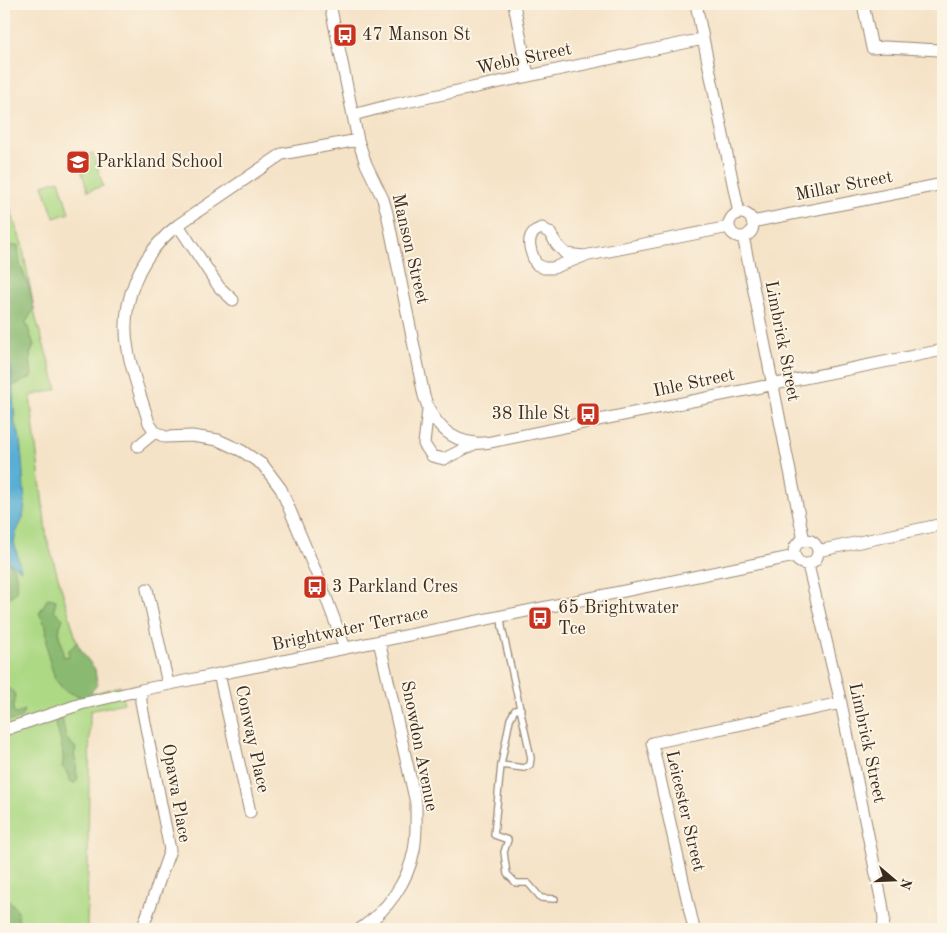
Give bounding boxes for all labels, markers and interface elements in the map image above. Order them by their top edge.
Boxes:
bus stop icon: 47 Manson St [332,22,358,48]
place label: 47 Manson St [362,26,471,44]
street label: Webb Street [475,40,573,78]
school or university icon: Parkland School [65,149,91,175]
place label: Parkland School [96,153,223,171]
street label: Millar Street [794,168,894,204]
street label: Manson Street [389,192,431,306]
street label: Limbrick Street [761,279,803,403]
street label: Ihle Street [652,366,736,400]
bus stop icon: 38 Ihle St [575,401,601,427]
place label: 38 Ihle St [492,405,570,423]
bus stop icon: 3 Parkland Cres [302,574,328,600]
place label: 3 Parkland Cres [332,578,458,596]
place label: 65 Brightwater Tce [558,599,679,638]
street label: Brightwater Terrace [270,604,430,654]
bus stop icon: 65 Brightwater Tce [527,605,553,631]
street label: Snowdon Avenue [397,679,441,813]
street label: Limbrick Street [845,681,889,805]
street label: Conway Place [232,684,272,794]
street label: Opawa Place [158,742,194,844]
street label: Leicester Street [662,749,708,873]
north arrow [870,856,920,906]
text: N [897,877,914,892]

